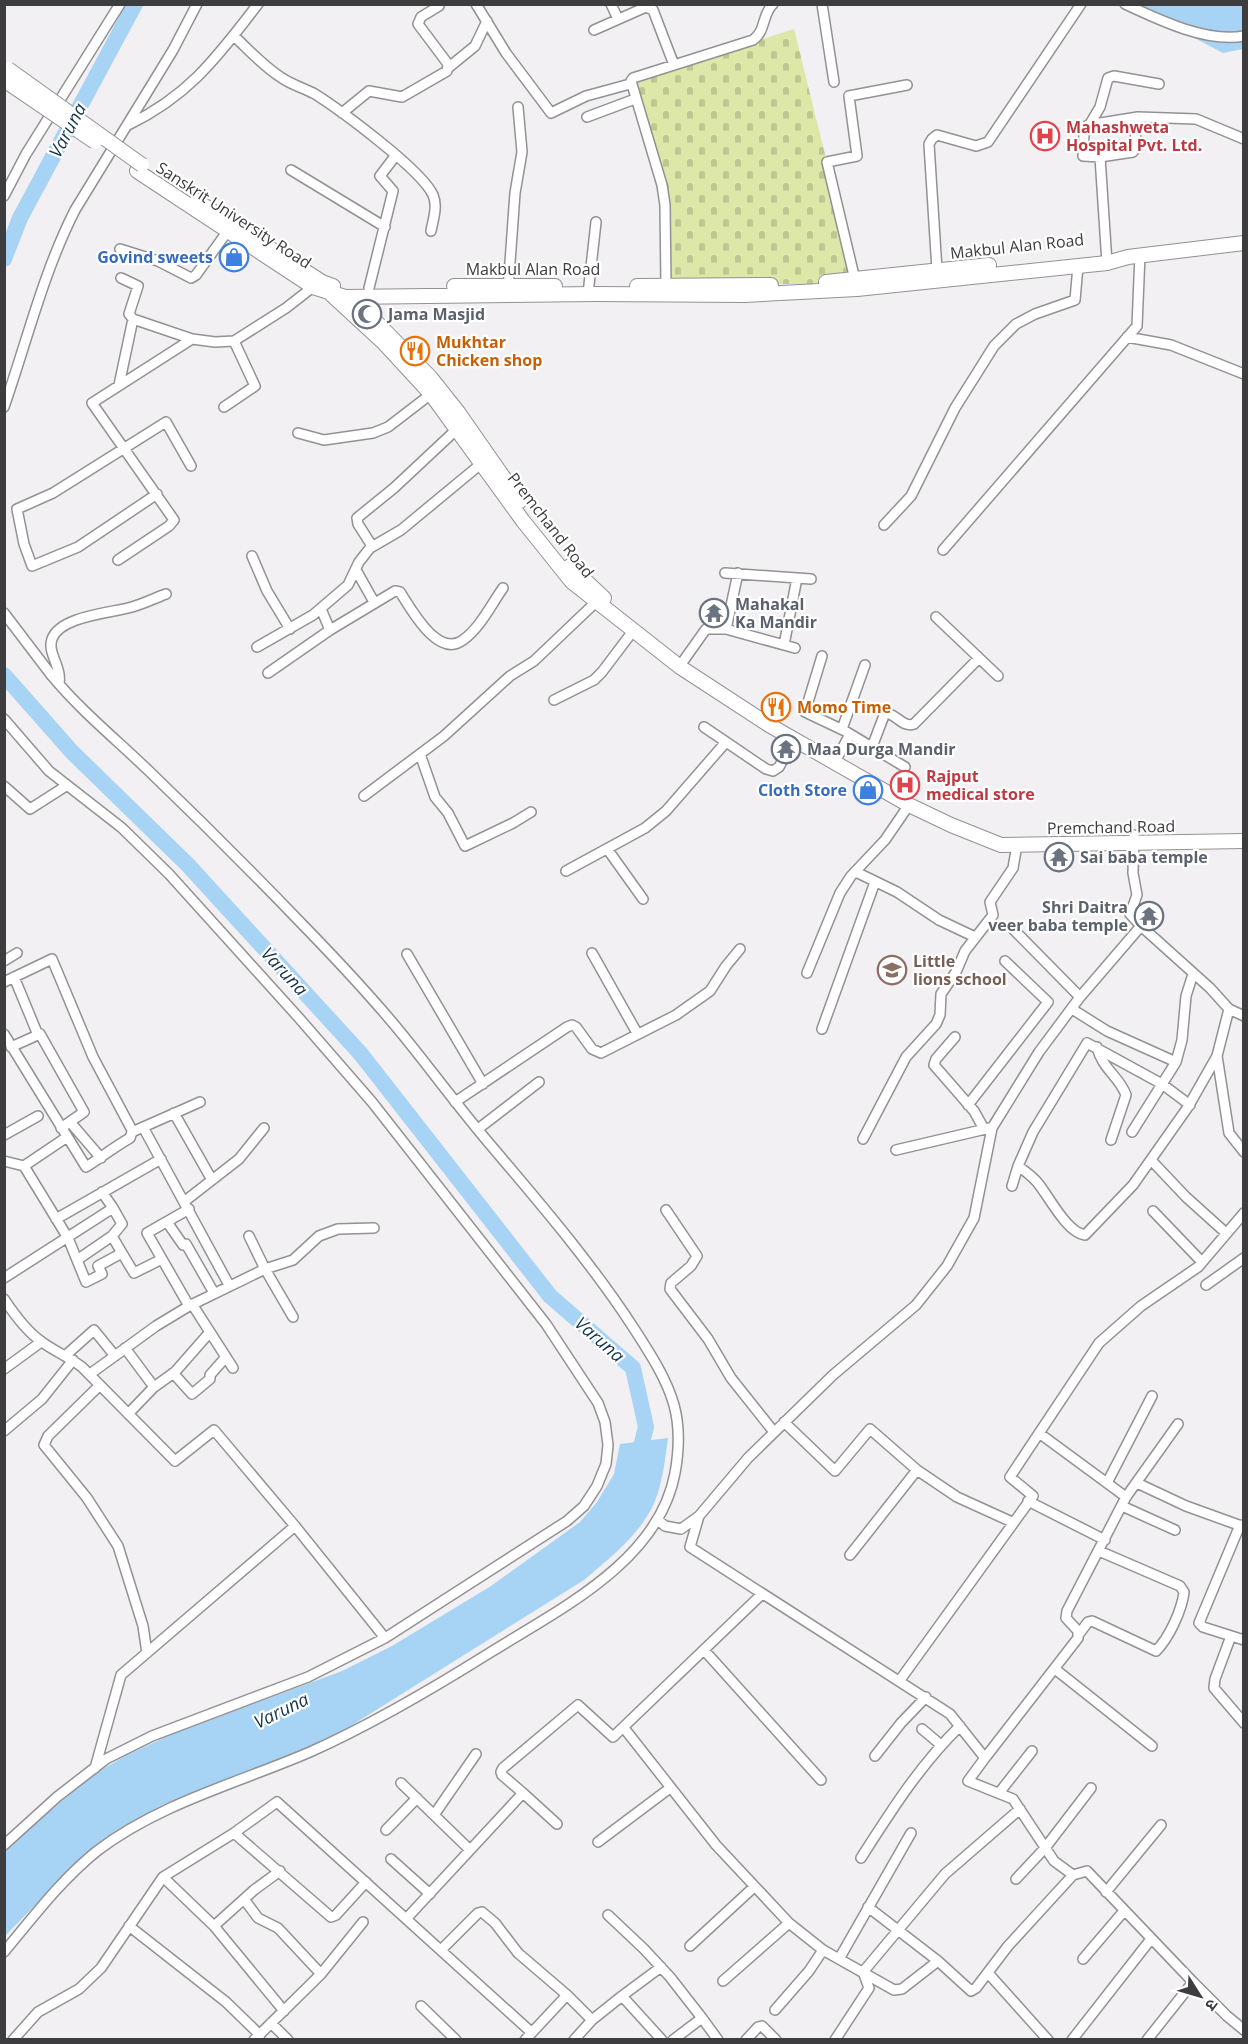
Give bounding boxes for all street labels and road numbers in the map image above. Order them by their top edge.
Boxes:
street label: Sanskrit University Road [152,157,316,273]
street label: Makbul Alan Road [949,228,1085,264]
street label: Makbul Alan Road [466,258,600,280]
street label: Premchand Road [503,468,599,582]
street label: Premchand Road [1047,815,1175,839]

